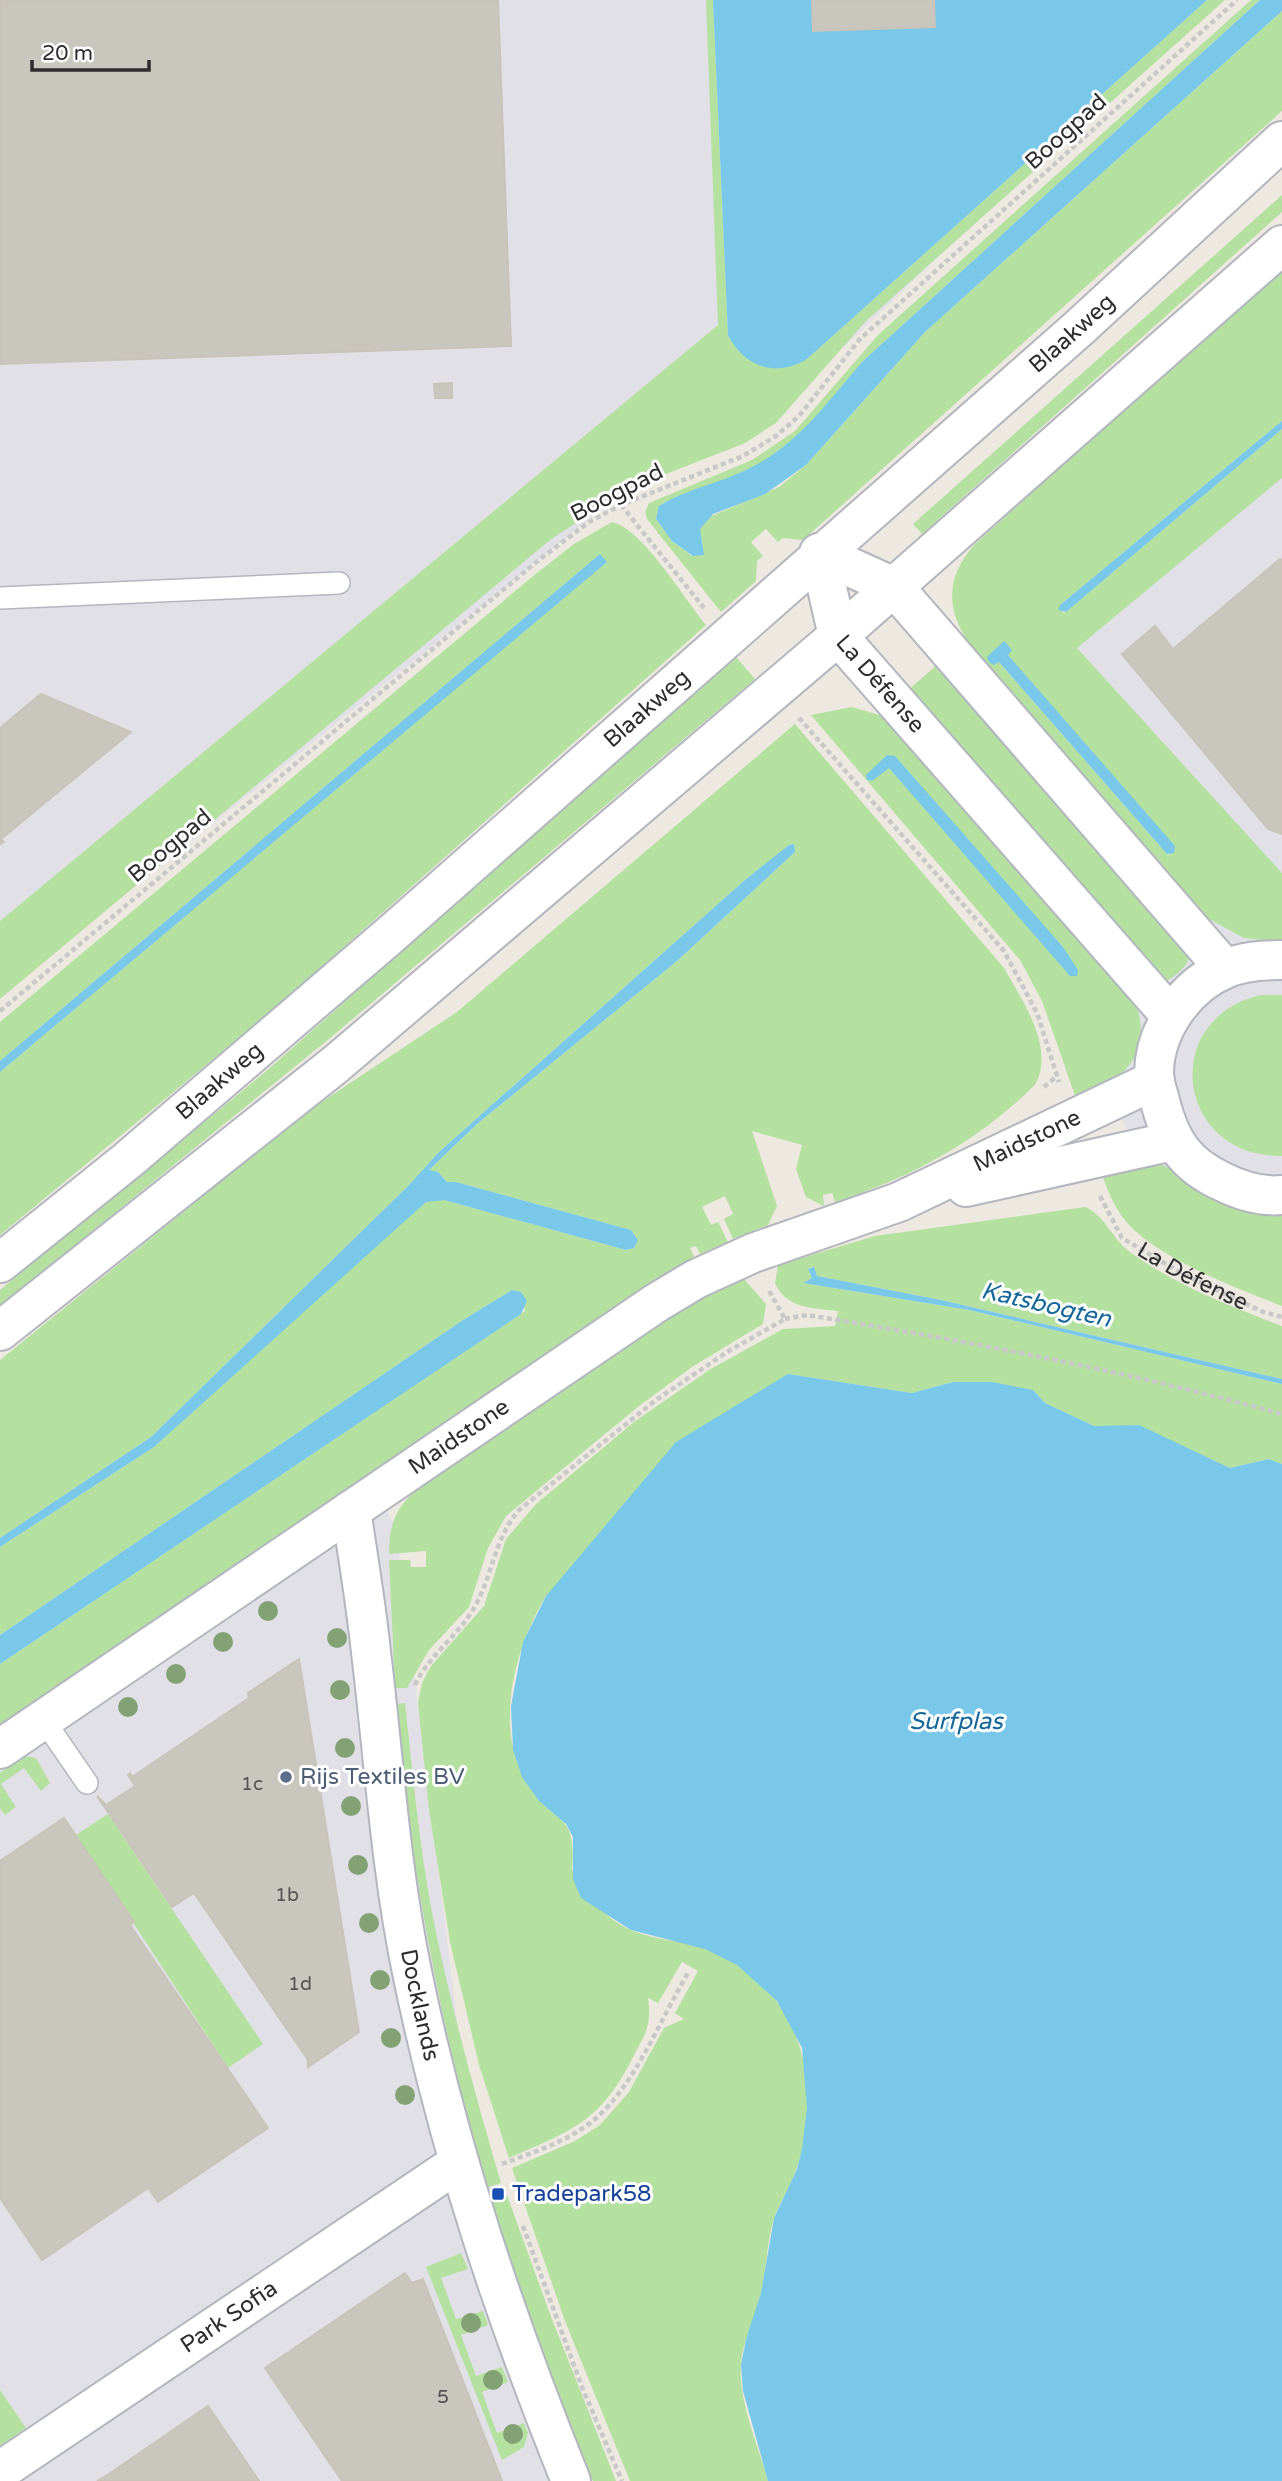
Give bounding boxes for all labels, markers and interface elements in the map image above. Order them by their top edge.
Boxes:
scale bar [32,28,149,72]
text: 20 m [42,41,93,66]
street label: Boogpad [1019,88,1113,176]
street label: Blaakweg [1023,288,1121,379]
street label: Boogpad [566,458,668,528]
street label: La Défense [830,629,931,739]
street label: Blaakweg [598,663,696,754]
street label: Boogpad [123,803,217,889]
street label: Blaakweg [170,1036,269,1126]
street label: Maidstone [969,1103,1085,1179]
street label: La Défense [1132,1236,1253,1317]
water label: Katsbogten [978,1276,1115,1334]
street label: Maidstone [403,1393,515,1481]
water label: Surfplas [909,1707,1004,1736]
place label: Rijs Textiles BV [300,1763,465,1791]
marker: Rijs Textiles BV [278,1769,294,1785]
house number: 1c [241,1773,263,1795]
house number: 1b [275,1884,299,1906]
street label: Docklands [394,1947,446,2064]
house number: 1d [288,1973,312,1995]
place label: Tradepark58 [512,2180,652,2208]
marker: Tradepark58 [490,2186,506,2202]
street label: Park Sofia [175,2274,283,2360]
house number: 5 [437,2386,449,2408]

